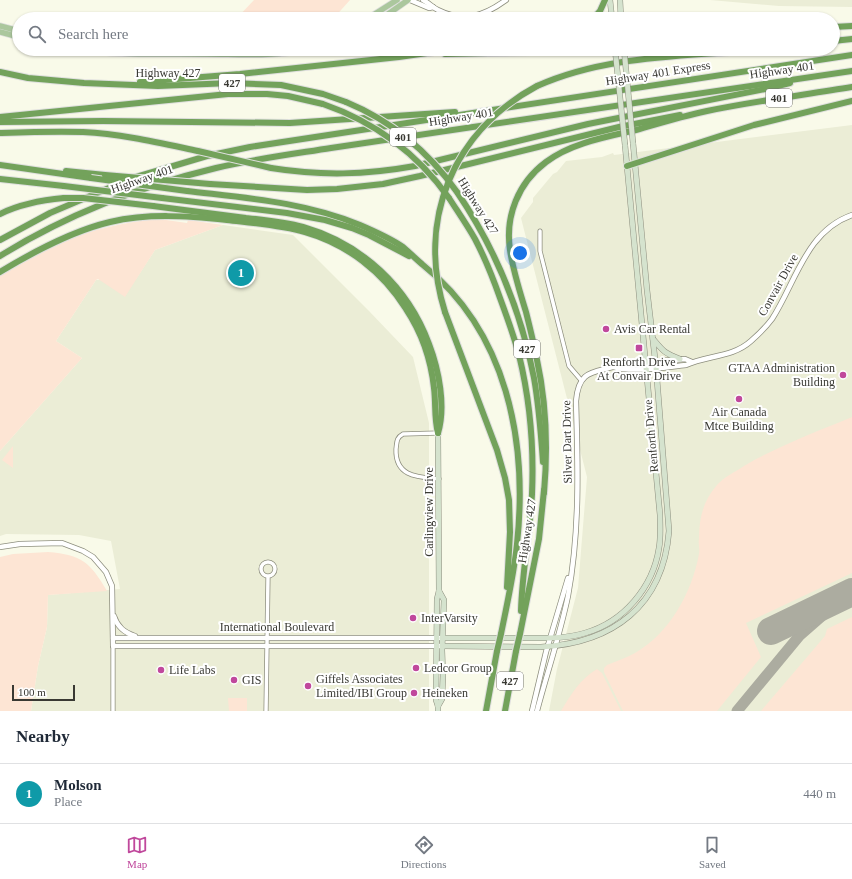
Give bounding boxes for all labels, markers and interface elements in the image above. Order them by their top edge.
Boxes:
search box [12,12,840,56]
icon: search [26,23,48,45]
text: Search here [58,26,128,42]
street label: Highway 401 Express [605,58,712,88]
street label: Highway 401 [749,59,815,81]
street label: Highway 427 [136,66,201,80]
road number: 427 [219,74,245,92]
road number: 401 [766,89,792,107]
street label: Highway 401 [428,105,494,129]
road number: 401 [390,128,416,146]
street label: Highway 401 [109,162,175,196]
street label: Highway 427 [455,175,501,237]
your location [510,243,530,263]
street label: Convair Drive [755,251,801,319]
pin: 1 [228,258,254,288]
place label: Avis Car Rental [614,322,691,336]
marker: Avis Car Rental [601,324,611,334]
road number: 427 [514,340,540,358]
marker: Renforth Drive At Convair Drive [634,343,644,353]
place label: Renforth Drive At Convair Drive [597,355,681,383]
place label: GTAA Administration Building [728,361,835,389]
marker: GTAA Administration Building [838,370,848,380]
marker: Air Canada Mtce Building [734,394,744,404]
street label: Renforth Drive [641,399,661,473]
street label: Silver Dart Drive [559,400,575,484]
place label: Air Canada Mtce Building [704,405,774,433]
street label: Carlingview Drive [422,467,436,557]
street label: Highway 427 [515,498,539,564]
place label: InterVarsity [421,611,478,625]
marker: InterVarsity [408,613,418,623]
street label: International Boulevard [220,620,334,634]
place label: Ledcor Group [424,661,492,675]
place label: Life Labs [169,663,216,677]
marker: Ledcor Group [411,663,421,673]
marker: Life Labs [156,665,166,675]
place label: Giffels Associates Limited/IBI Group [316,672,407,700]
road number: 427 [497,672,523,690]
place label: GIS [242,673,261,687]
marker: GIS [229,675,239,685]
marker: Giffels Associates Limited/IBI Group [303,681,313,691]
scale bar [12,683,75,702]
text: 100 m [18,686,46,698]
place label: Heineken [422,686,468,700]
marker: Heineken [409,688,419,698]
text: Nearby [16,727,70,746]
text: Molson [54,777,102,793]
text: 1 [26,786,32,801]
text: 440 m [803,786,836,801]
text: Place [54,794,82,809]
tab: Map [126,834,148,870]
tab: Directions [401,834,446,870]
tab: Saved [699,834,726,870]

